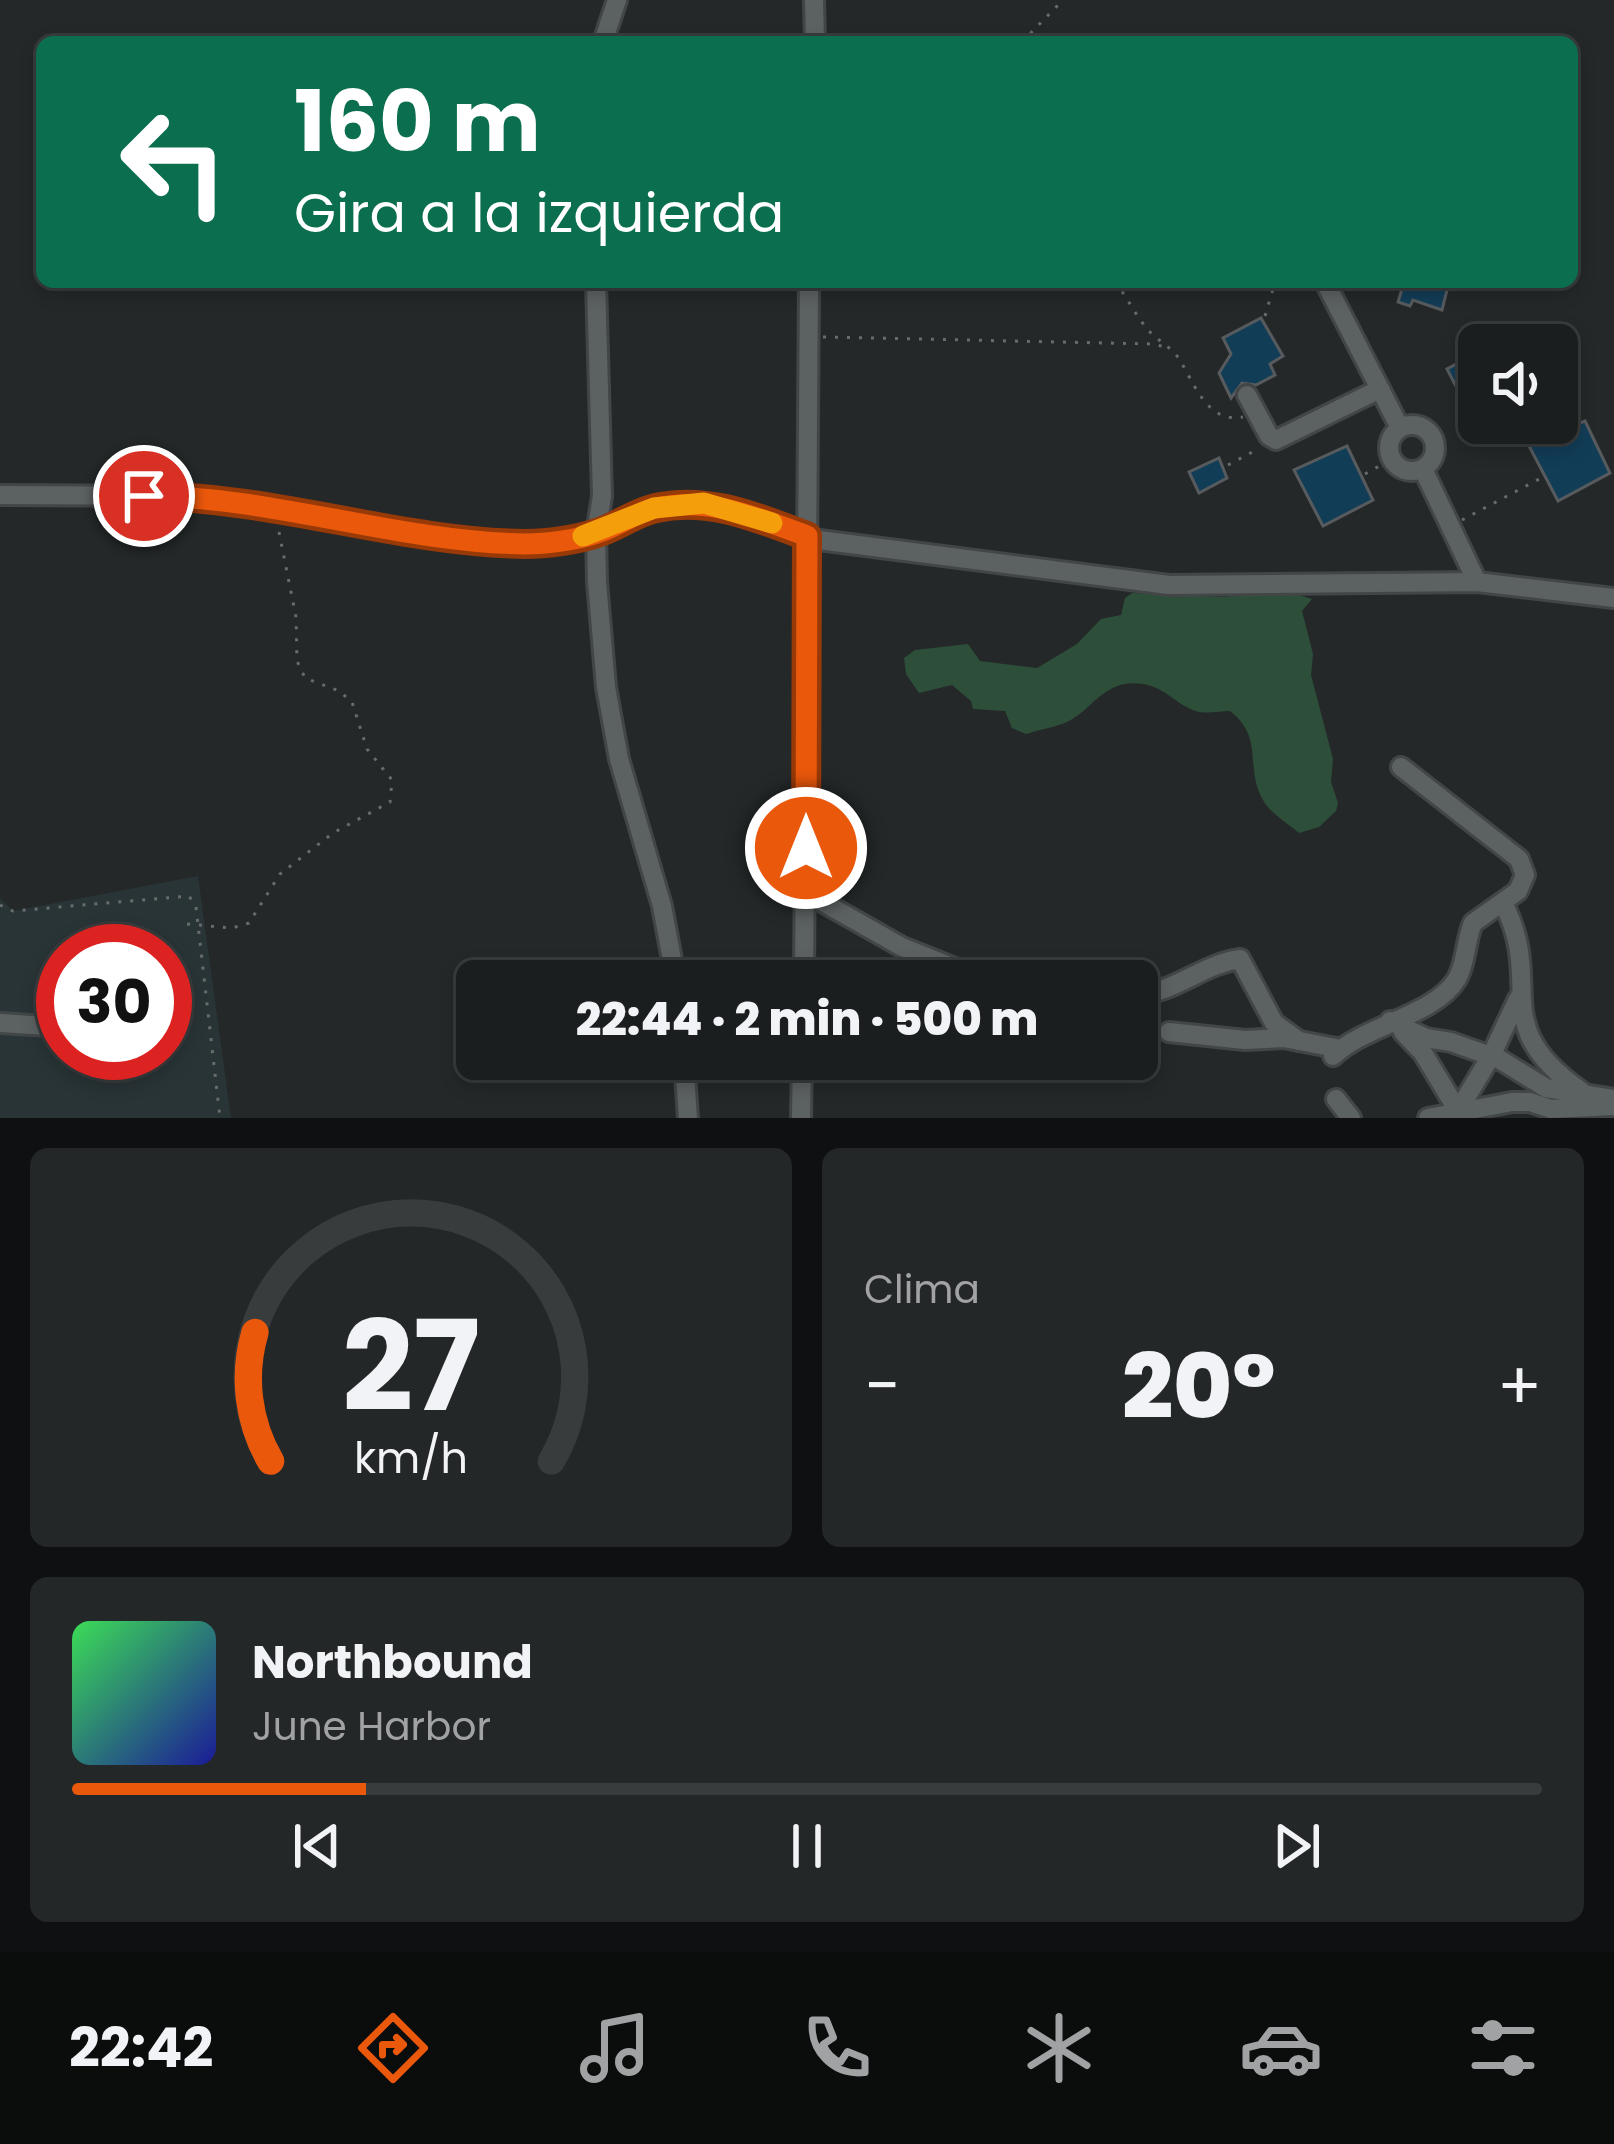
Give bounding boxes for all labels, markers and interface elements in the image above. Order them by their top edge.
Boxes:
text: 160 m [294,63,541,180]
icon: left [96,84,252,240]
text: Gira a la izquierda [294,175,784,251]
map controls [1458,324,1578,444]
button: sound [1458,324,1578,444]
pin [93,445,195,547]
icon: arrive [111,463,177,529]
position arrow [743,785,869,911]
speed limit sign: 30 [36,924,192,1080]
text: 22:44 · 2 min · 500 m [576,988,1038,1051]
text: Clima [864,1262,980,1317]
text: 27 [342,1279,480,1454]
text: 20° [1122,1323,1275,1450]
text: − [864,1340,900,1432]
text: + [1497,1340,1542,1432]
text: km/h [354,1427,468,1487]
text: Northbound [252,1631,533,1694]
text: June Harbor [252,1699,491,1754]
icon: previous [284,1813,350,1879]
icon: pause [774,1813,840,1879]
icon: next [1264,1813,1330,1879]
icon: directions [351,2006,435,2090]
icon: music [573,2006,657,2090]
icon: phone [795,2006,879,2090]
icon: climate [1017,2006,1101,2090]
icon: car [1239,2006,1323,2090]
icon: filters [1461,2006,1545,2090]
text: 22:42 [69,2010,213,2086]

